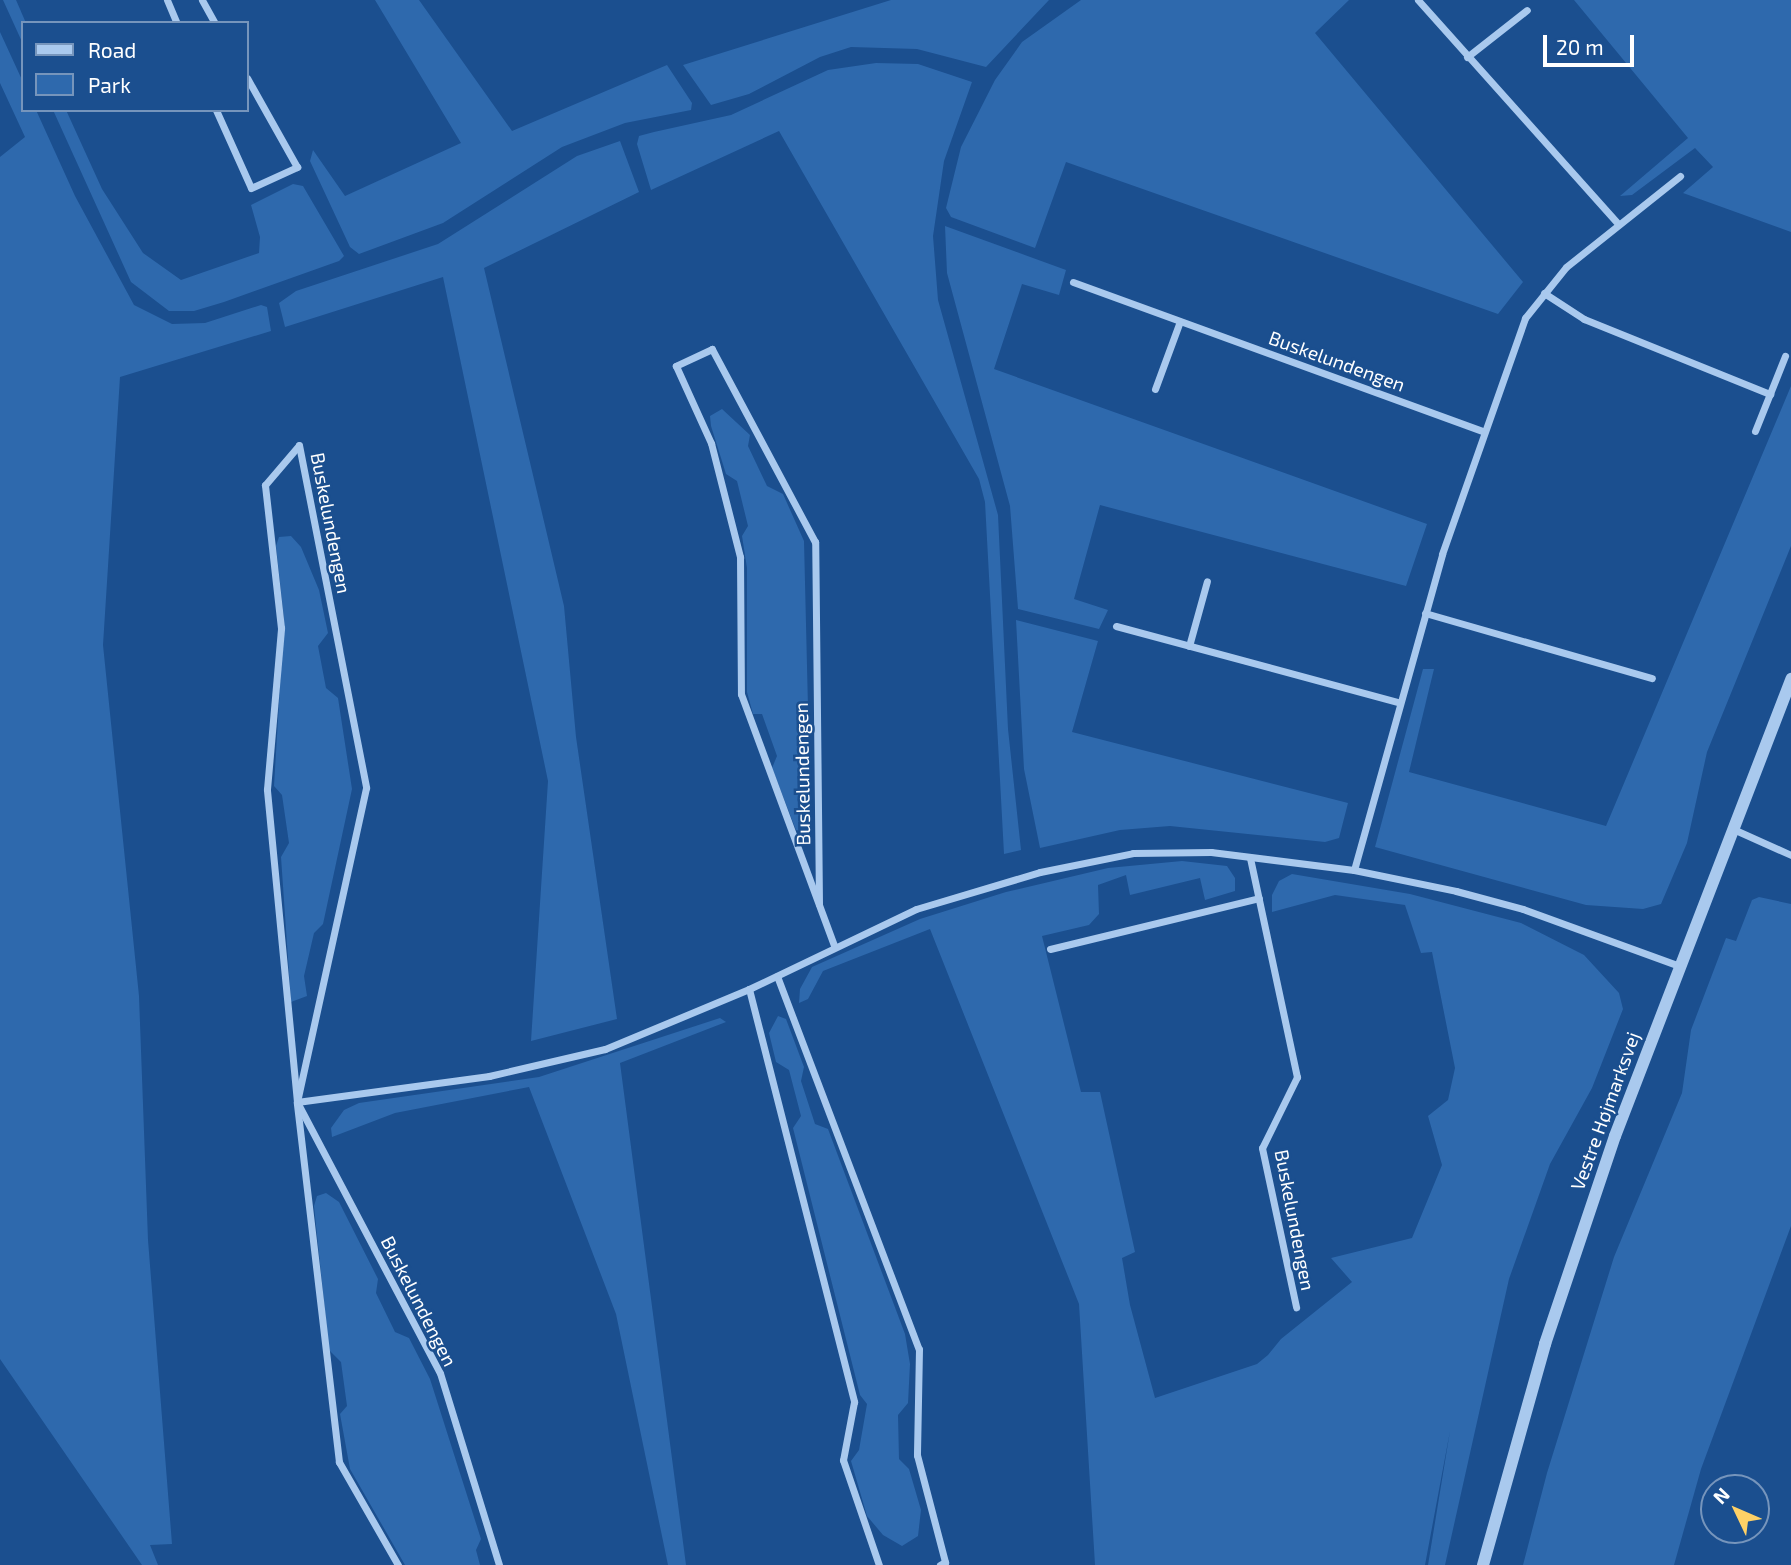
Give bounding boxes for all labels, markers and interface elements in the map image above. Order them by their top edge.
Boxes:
legend [21,21,248,112]
scale bar [1546,21,1637,65]
text: 20 m [1556,34,1604,59]
text: Road [88,37,136,62]
text: Park [88,72,131,97]
street label: Buskelundengen [1266,326,1408,396]
street label: Buskelundengen [306,451,356,595]
street label: Buskelundengen [789,702,815,846]
street label: Vestre Højmarksvej [1566,1029,1644,1193]
street label: Buskelundengen [1270,1148,1320,1292]
street label: Buskelundengen [376,1232,462,1370]
north arrow [1700,1474,1770,1544]
text: N [1708,1483,1734,1508]

